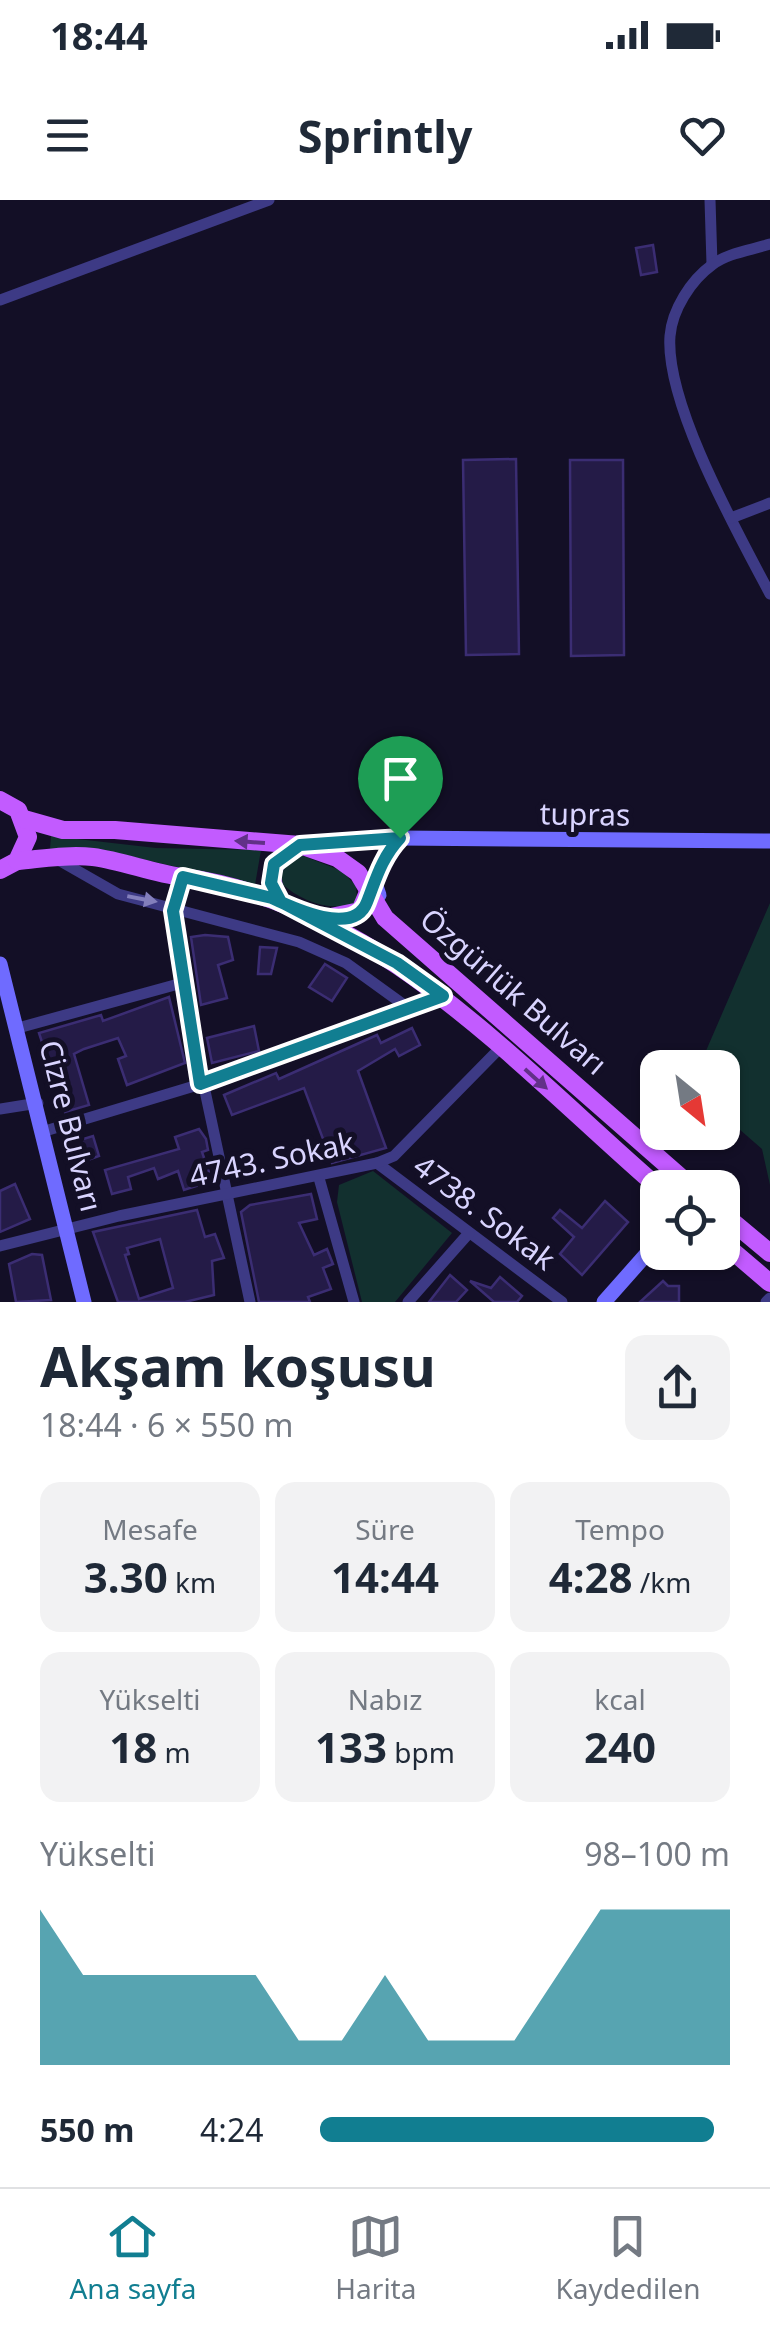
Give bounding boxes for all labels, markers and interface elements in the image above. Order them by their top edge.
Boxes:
text: 18:44 [50,9,148,61]
text: Sprintly [298,105,472,166]
icon: menu [40,108,95,163]
icon: heart [675,108,730,163]
pin [358,736,443,839]
icon: arrive [373,751,428,806]
street label: tupras [539,792,631,835]
one-way arrow [234,833,265,849]
one-way arrow [127,891,158,907]
street label: Özgürlük Bulvarı [412,898,616,1083]
street label: Cizre Bulvarı [30,1036,113,1216]
north arrow [640,1050,740,1150]
map controls [640,1050,740,1270]
one-way arrow [523,1067,548,1089]
street label: 4743. Sokak [185,1121,358,1196]
street label: 4738. Sokak [405,1145,564,1279]
button: locate [640,1170,740,1270]
text: Akşam koşusu [40,1328,436,1403]
button: share [625,1335,730,1440]
text: 18:44 · 6 × 550 m [40,1403,293,1446]
text: Mesafe [102,1510,198,1548]
text: Süre [355,1510,415,1548]
text: Tempo [575,1510,665,1548]
text: 3.30 [84,1548,168,1605]
text: 14:44 [331,1548,439,1605]
text: 4:28 [549,1548,633,1605]
text: km [168,1563,216,1601]
text: /km [633,1563,691,1601]
text: Yükselti [99,1680,201,1718]
text: Nabız [348,1680,422,1718]
text: kcal [594,1680,646,1718]
text: 18 [109,1718,157,1775]
text: 133 [315,1718,387,1775]
text: 240 [584,1718,656,1775]
text: m [157,1733,191,1771]
text: bpm [387,1733,455,1771]
text: Yükselti [40,1832,155,1875]
text: 98–100 m [584,1832,730,1875]
text: 550 m [40,2108,134,2151]
text: 4:24 [200,2108,264,2151]
tab: Ana sayfa [69,2209,196,2307]
tab: Harita [335,2209,416,2307]
tab: Kaydedilen [555,2209,700,2307]

